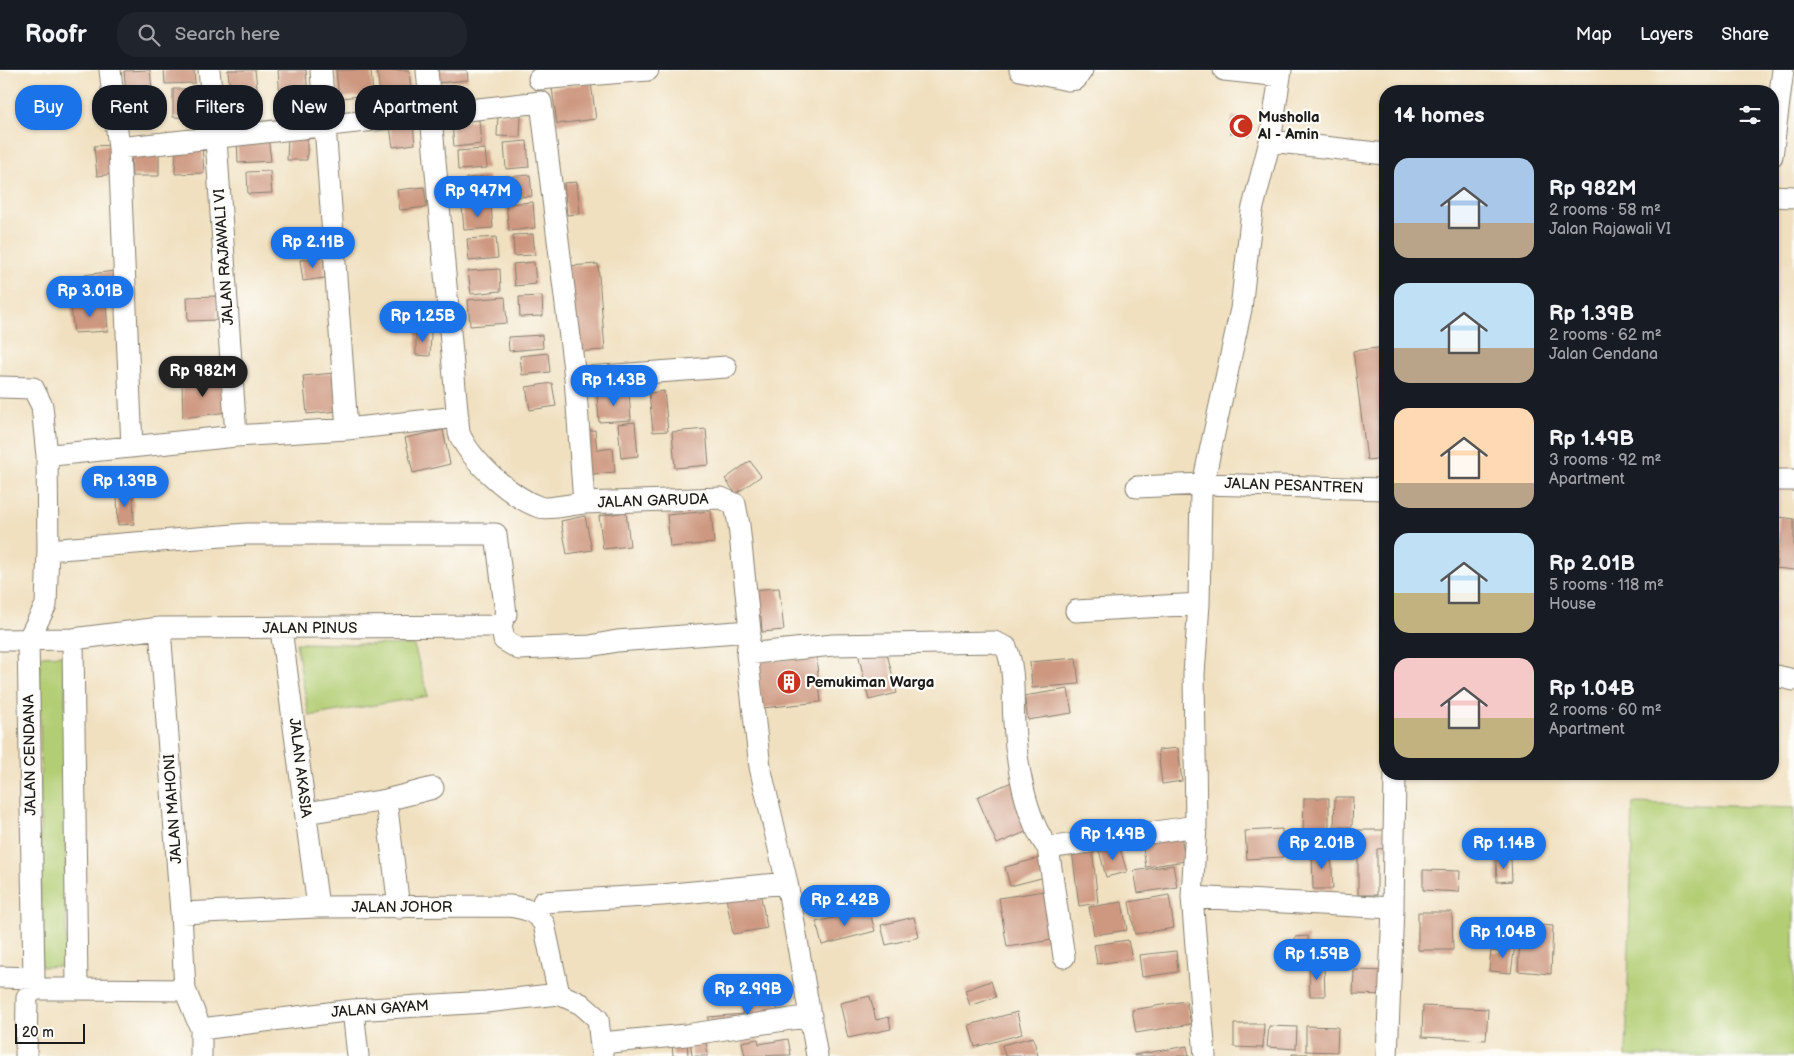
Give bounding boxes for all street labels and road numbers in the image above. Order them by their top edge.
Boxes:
street label: JALAN RAJAWALI VI [210,188,238,326]
street label: JALAN PESANTREN [1224,474,1364,498]
street label: JALAN GARUDA [597,490,710,512]
street label: JALAN PINUS [263,619,357,638]
street label: JALAN CENDANA [19,693,41,816]
street label: JALAN AKASIA [284,717,316,820]
street label: JALAN MAHONI [160,753,186,864]
street label: JALAN JOHOR [351,898,453,917]
street label: JALAN GAYAM [331,996,429,1022]

